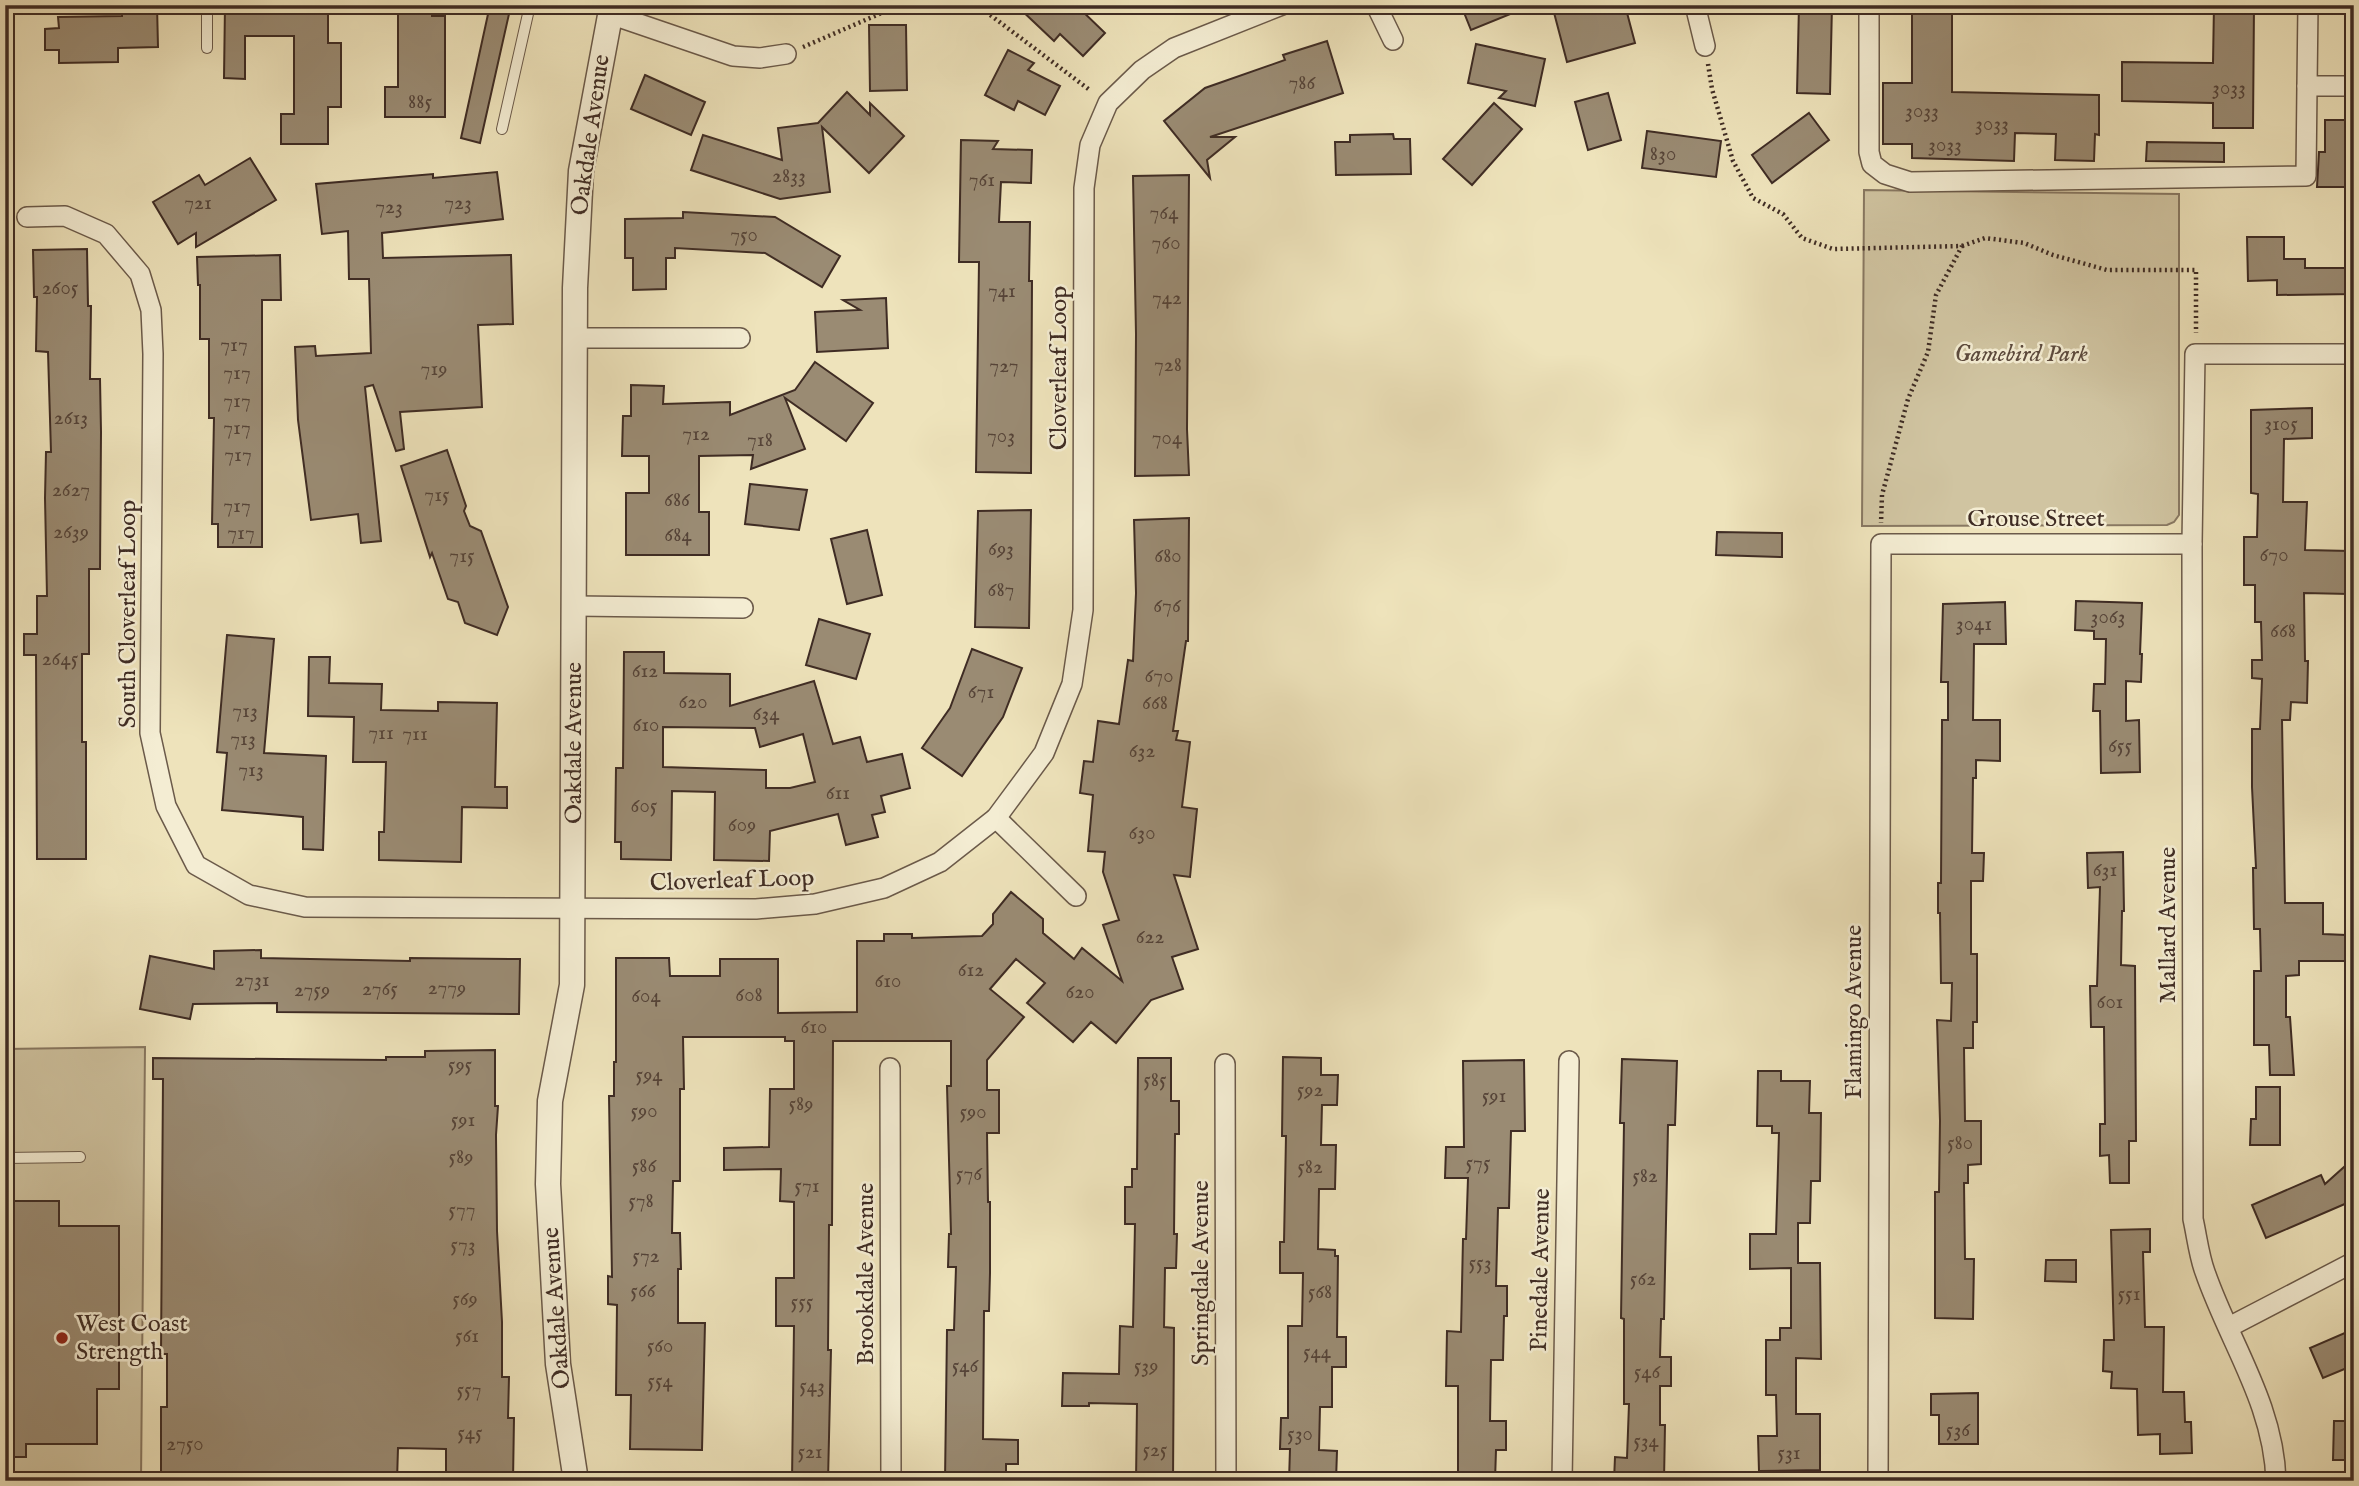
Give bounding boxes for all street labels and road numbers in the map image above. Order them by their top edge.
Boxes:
street label: Oakdale Avenue [564,53,618,217]
street label: Cloverleaf Loop [1044,286,1075,450]
street label: South Cloverleaf Loop [113,500,144,728]
street label: Grouse Street [1967,504,2105,535]
street label: Oakdale Avenue [559,662,590,824]
street label: Mallard Avenue [2153,847,2184,1003]
street label: Cloverleaf Loop [649,863,815,899]
street label: Flamingo Avenue [1839,925,1870,1099]
street label: Springdale Avenue [1186,1180,1217,1366]
street label: Brookdale Avenue [851,1183,882,1365]
street label: Pinedale Avenue [1524,1188,1558,1352]
street label: Oakdale Avenue [536,1226,578,1390]

